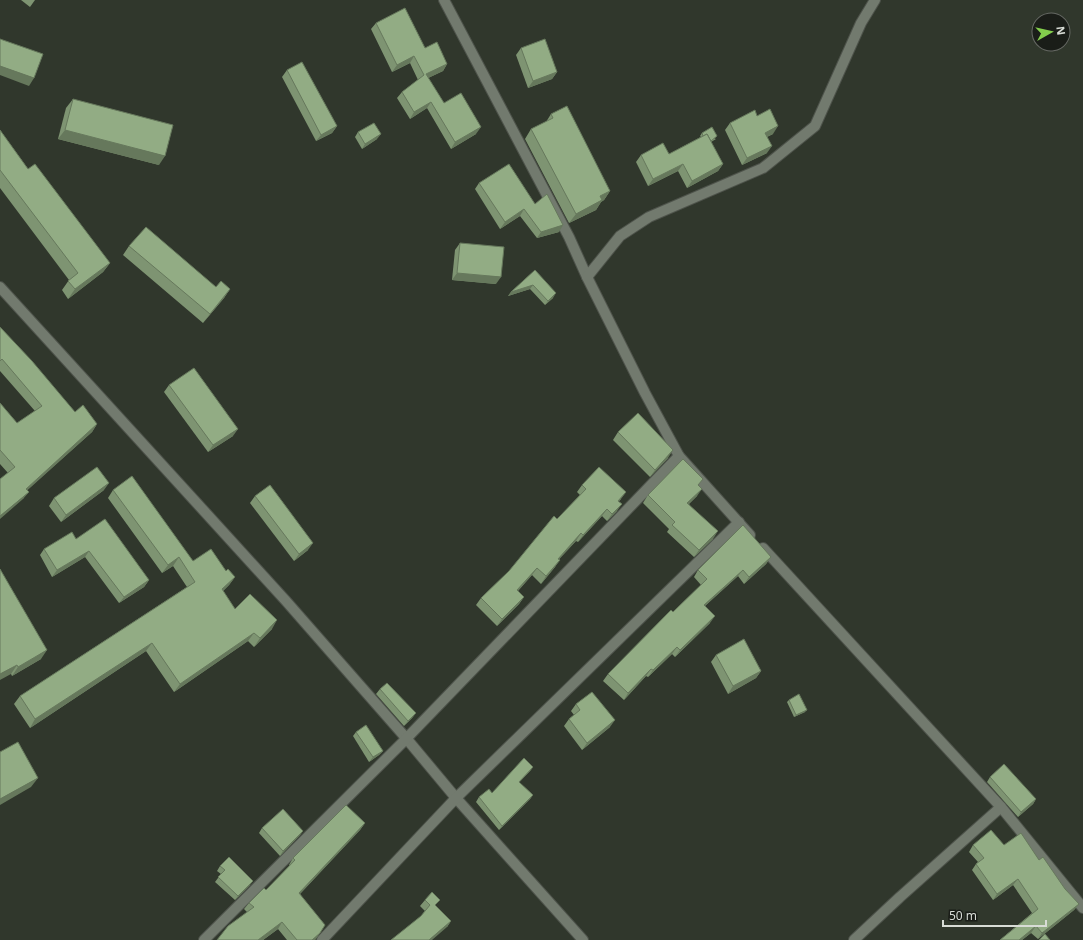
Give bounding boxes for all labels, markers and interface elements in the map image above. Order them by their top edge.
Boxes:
north arrow [1031,12,1071,52]
text: N [1053,25,1069,36]
scale bar [943,902,1046,928]
text: 50 m [949,907,977,924]

